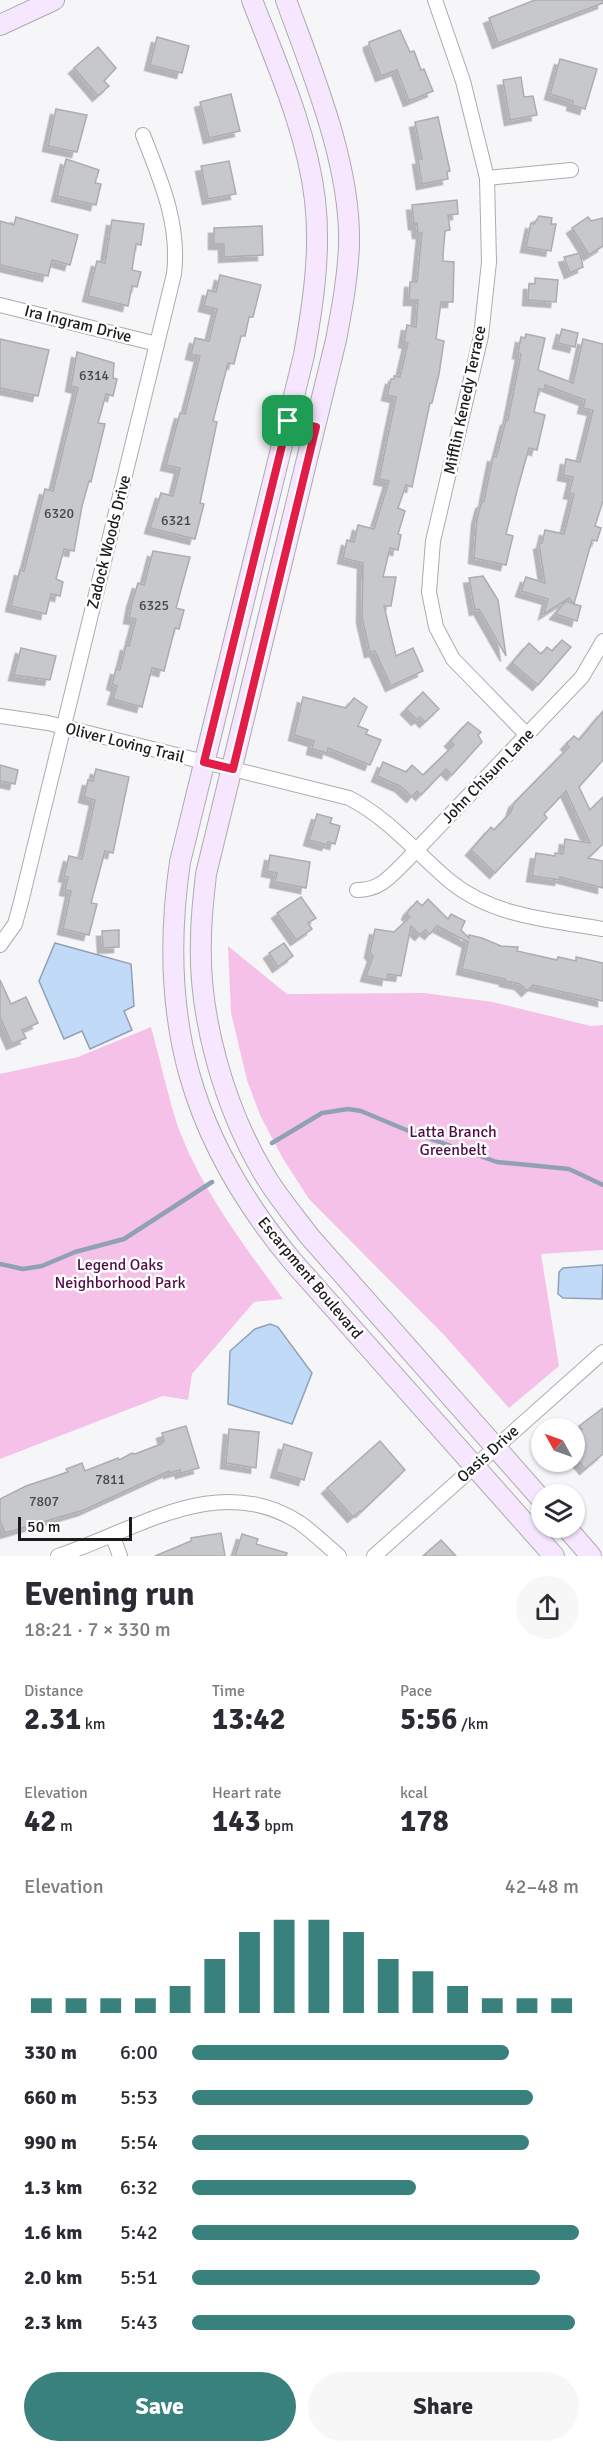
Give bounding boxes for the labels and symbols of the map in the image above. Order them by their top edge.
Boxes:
street label: Ira Ingram Drive [22,301,134,347]
street label: Mifflin Kenedy Terrace [439,324,491,476]
house number: 6314 [79,367,110,384]
pin [262,395,313,446]
street label: Zadock Woods Drive [83,473,135,611]
house number: 6320 [44,505,74,522]
house number: 6321 [161,512,191,529]
house number: 6325 [139,597,169,614]
street label: Oliver Loving Trail [63,719,187,768]
street label: John Chisum Lane [438,724,538,828]
park label: Latta Branch Greenbelt [409,1122,497,1160]
street label: Escarpment Boulevard [253,1213,367,1343]
park label: Legend Oaks Neighborhood Park [54,1255,186,1293]
north arrow [531,1418,585,1472]
street label: Oasis Drive [453,1421,523,1487]
house number: 7811 [95,1471,125,1488]
house number: 7807 [29,1493,59,1510]
scale bar [18,1514,132,1542]

